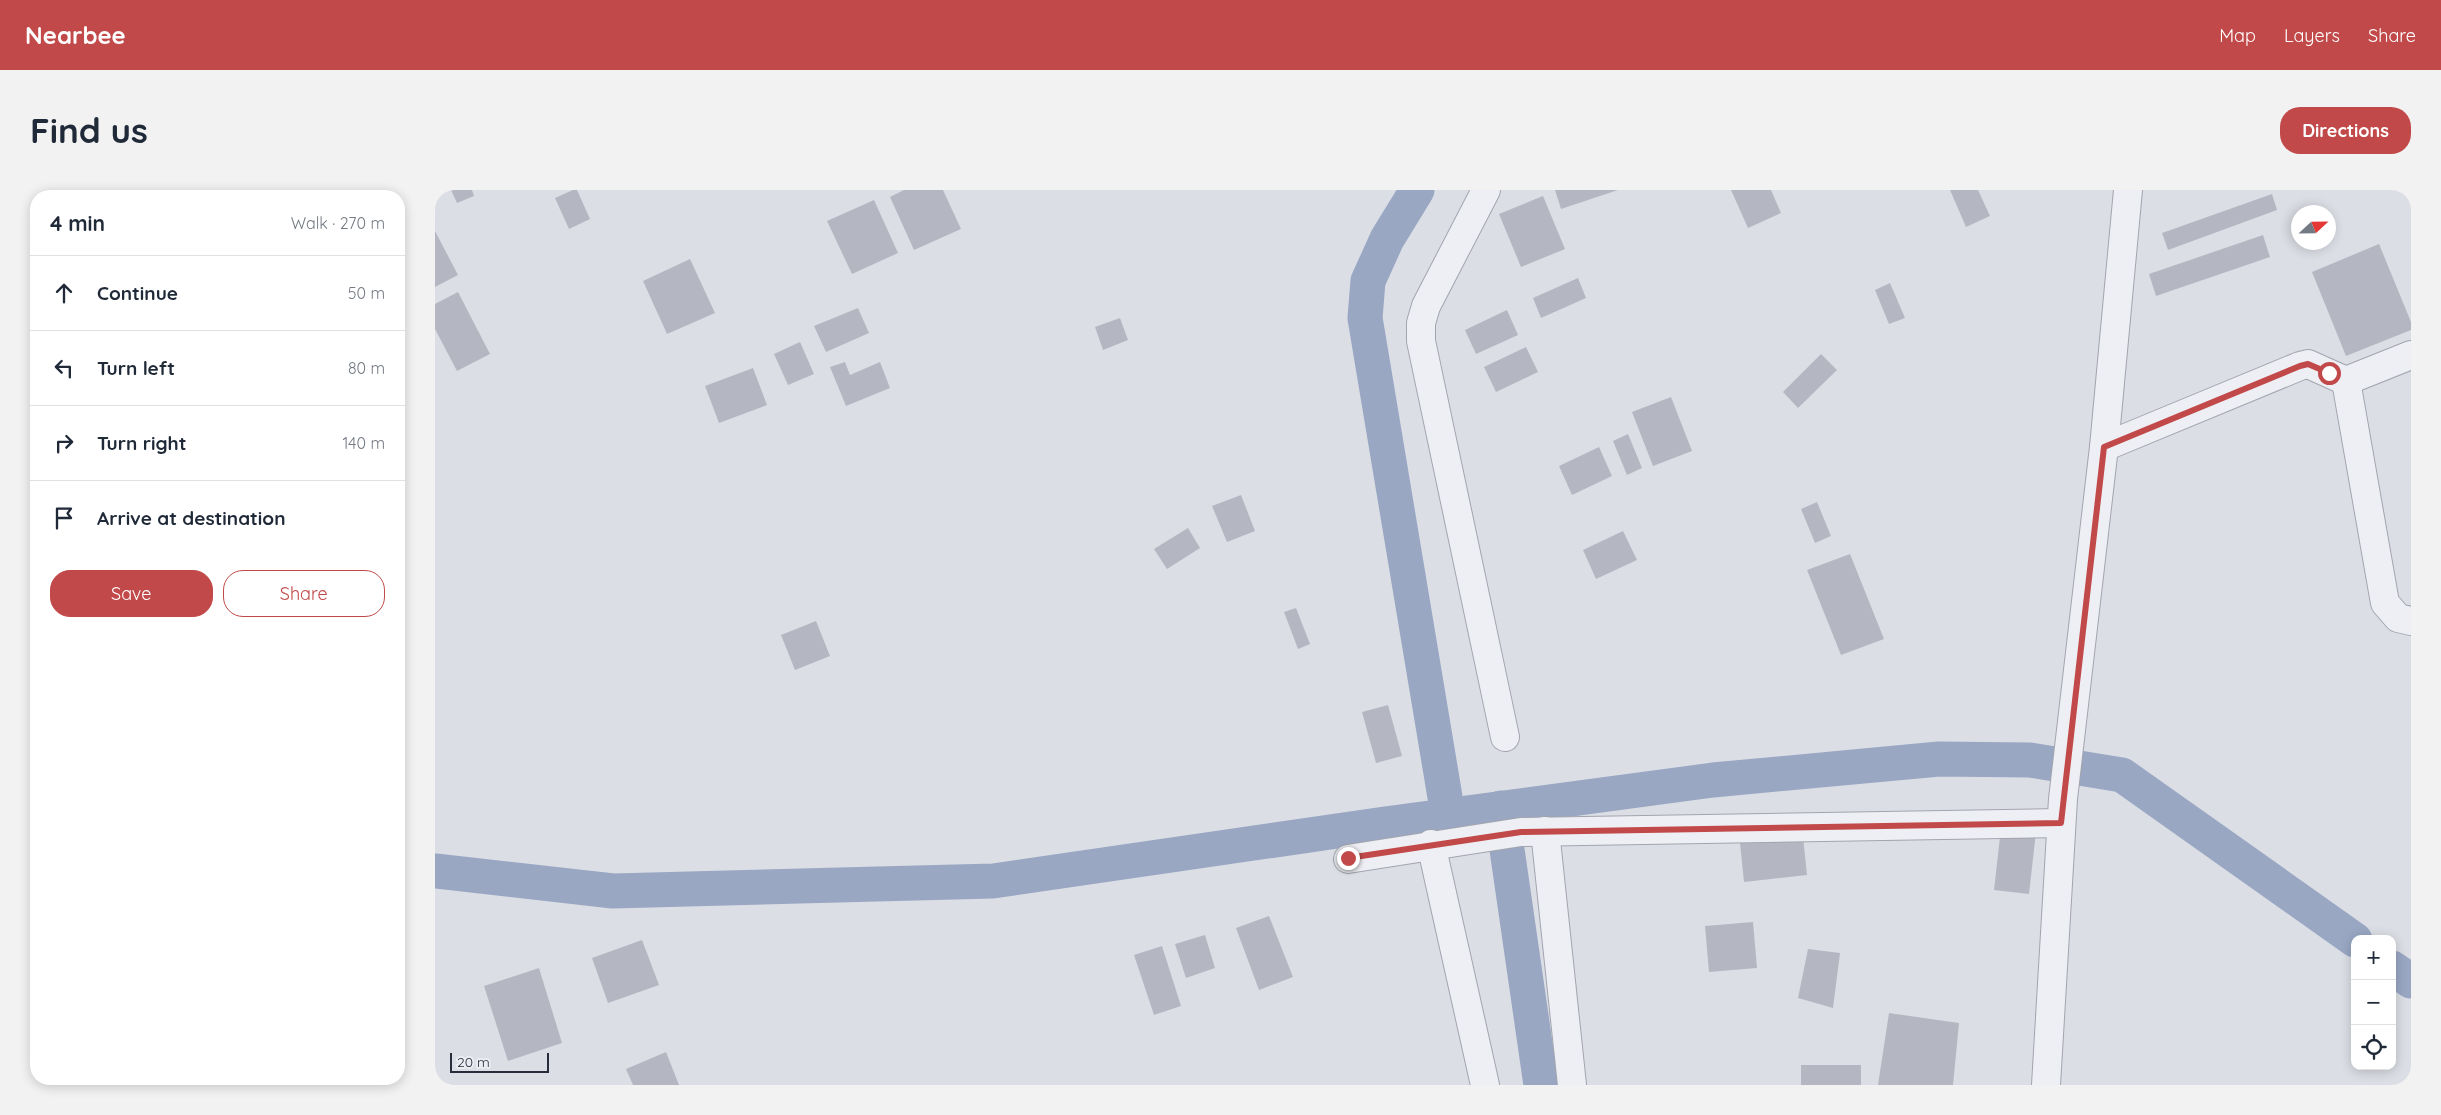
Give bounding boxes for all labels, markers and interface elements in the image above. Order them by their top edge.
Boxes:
text: Nearbee [25,20,126,50]
text: Map [2219,24,2256,47]
text: Layers [2284,24,2340,47]
text: Share [2368,24,2416,47]
button: Directions [2280,107,2411,154]
text: Find us [30,108,148,152]
north arrow [2291,205,2336,250]
text: 4 min [50,210,105,236]
text: Walk · 270 m [291,213,385,233]
icon: ahead [50,279,78,307]
text: Continue [97,281,178,305]
text: 50 m [348,283,385,303]
icon: left [50,354,78,382]
text: Turn left [97,356,175,380]
text: 80 m [348,358,385,378]
route start [2318,362,2341,385]
icon: right [50,429,78,457]
text: Turn right [97,431,186,455]
text: 140 m [342,433,385,453]
icon: arrive [50,504,78,532]
text: Arrive at destination [97,506,286,530]
button: Save [50,570,213,617]
button: Share [223,570,385,617]
route end [1337,847,1360,870]
map controls [2351,935,2396,1070]
button: + [2351,935,2396,980]
button: − [2351,980,2396,1025]
button: locate [2351,1025,2396,1070]
scale bar [450,1050,549,1073]
text: 20 m [457,1053,490,1071]

